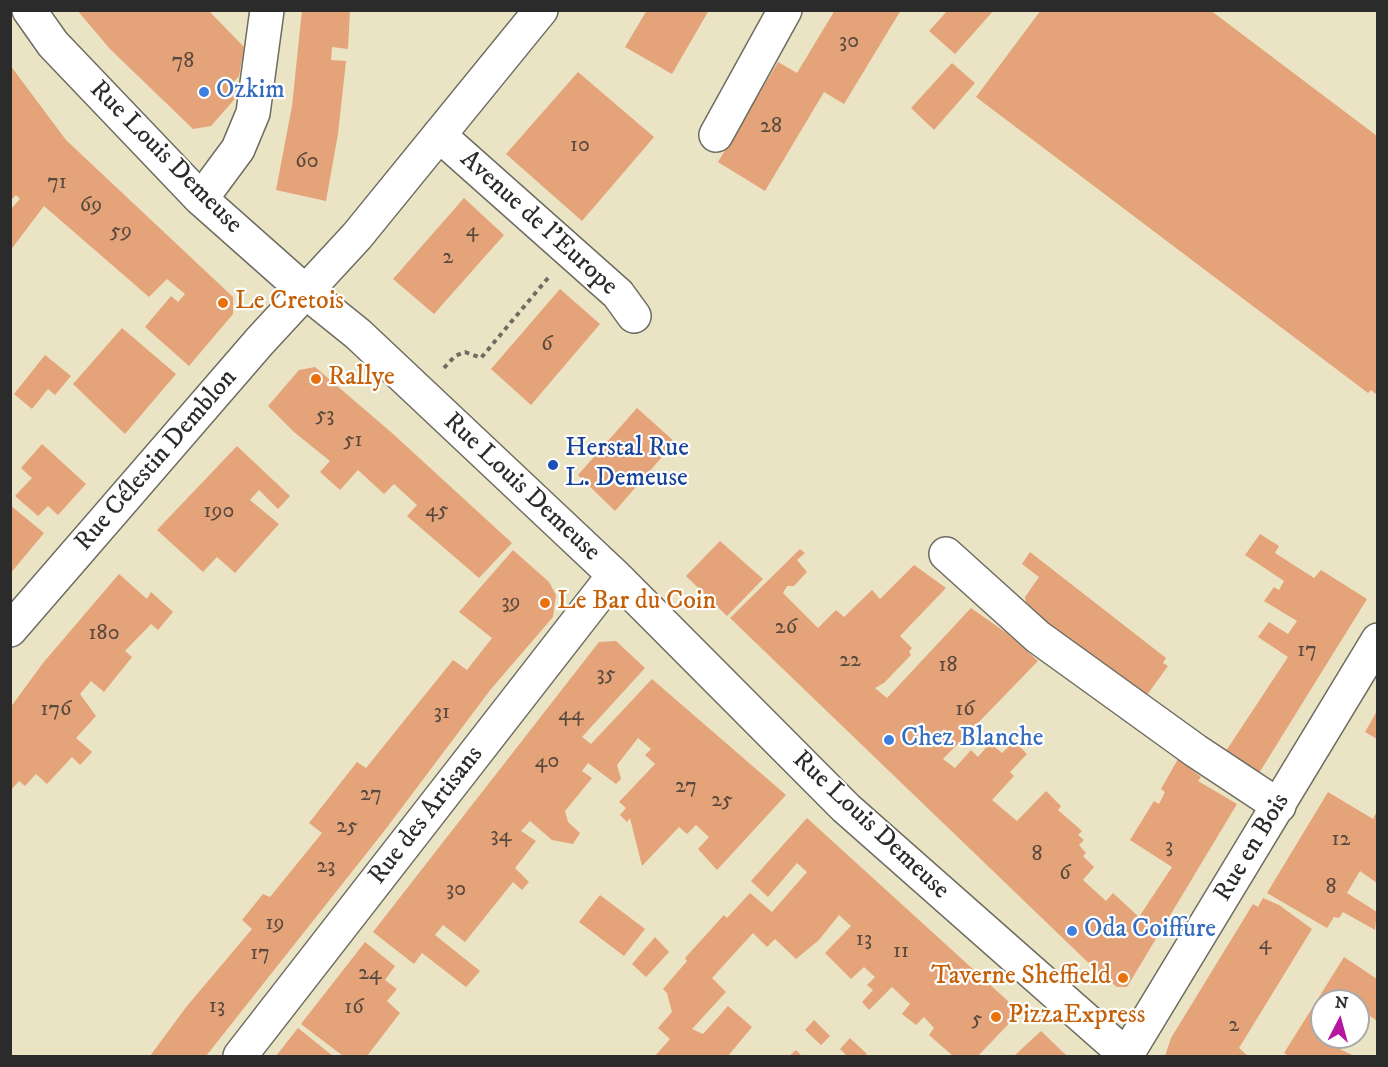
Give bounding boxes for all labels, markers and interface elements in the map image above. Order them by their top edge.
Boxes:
house number: 30 [839,29,859,55]
house number: 78 [172,49,194,75]
street label: Rue Louis Demeuse [82,75,248,241]
place label: Ozkim [216,76,285,108]
marker: Ozkim [197,85,211,99]
house number: 28 [760,114,782,140]
house number: 10 [570,133,590,159]
street label: Avenue de l'Europe [453,145,623,303]
house number: 60 [295,149,319,175]
house number: 71 [47,170,67,196]
house number: 69 [80,193,102,219]
house number: 4 [466,218,478,244]
house number: 59 [110,219,132,245]
house number: 2 [443,245,453,271]
place label: Le Cretois [235,287,344,319]
marker: Le Cretois [216,296,230,310]
house number: 6 [541,332,553,358]
place label: Rallye [328,363,395,395]
street label: Rue Célestin Demblon [69,364,245,558]
marker: Rallye [309,372,323,386]
house number: 53 [315,403,335,429]
street label: Rue Louis Demeuse [436,407,606,569]
house number: 51 [343,428,363,454]
place label: Herstal Rue L. Demeuse [565,434,689,496]
marker: Herstal Rue L. Demeuse [546,458,560,472]
house number: 45 [425,498,449,524]
house number: 190 [204,499,234,525]
place label: Le Bar du Coin [557,587,716,619]
house number: 39 [501,590,521,616]
marker: Le Bar du Coin [538,596,552,610]
house number: 26 [775,615,797,641]
house number: 180 [89,621,119,647]
house number: 17 [1297,638,1317,664]
house number: 22 [839,648,861,674]
house number: 18 [938,653,958,679]
house number: 35 [596,662,616,688]
house number: 176 [40,697,72,723]
house number: 16 [955,697,975,723]
house number: 31 [434,700,450,726]
house number: 44 [558,702,584,728]
place label: Chez Blanche [901,724,1044,756]
marker: Chez Blanche [882,733,896,747]
street label: Rue des Artisans [363,740,491,892]
street label: Rue Louis Demeuse [785,745,955,907]
house number: 40 [535,749,559,775]
house number: 27 [675,774,697,800]
house number: 27 [360,782,382,808]
house number: 25 [711,788,733,814]
street label: Rue en Bois [1209,788,1297,908]
house number: 25 [336,814,358,840]
house number: 34 [491,823,511,849]
house number: 12 [1332,827,1350,853]
house number: 3 [1165,834,1173,860]
house number: 8 [1031,842,1043,868]
house number: 23 [316,854,336,880]
house number: 6 [1059,861,1071,887]
house number: 8 [1325,875,1337,901]
house number: 30 [446,877,466,903]
house number: 19 [266,911,284,937]
place label: Oda Coiffure [1084,915,1216,947]
marker: Oda Coiffure [1065,924,1079,938]
house number: 13 [856,927,872,953]
house number: 4 [1259,931,1271,957]
house number: 11 [893,939,909,965]
house number: 17 [250,941,270,967]
house number: 24 [358,961,382,987]
place label: Taverne Sheffield [931,962,1111,994]
marker: Taverne Sheffield [1116,971,1130,985]
north arrow [1310,989,1370,1049]
text: N [1334,992,1349,1014]
house number: 13 [209,994,225,1020]
house number: 16 [344,995,364,1021]
place label: PizzaExpress [1008,1001,1145,1033]
house number: 5 [972,1007,982,1033]
marker: PizzaExpress [989,1010,1003,1024]
house number: 2 [1229,1013,1239,1039]

